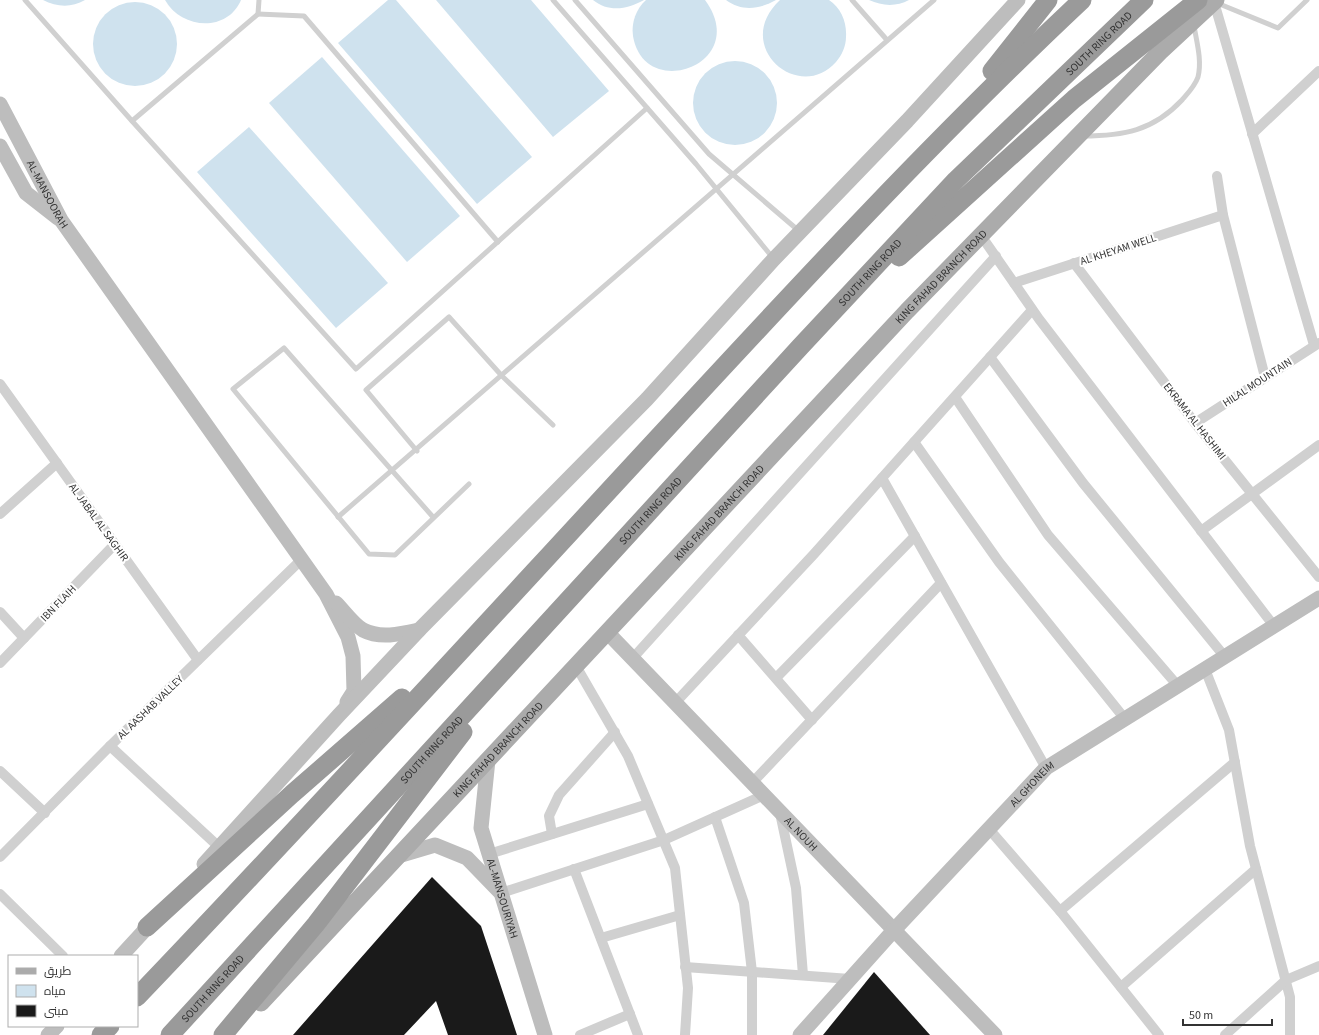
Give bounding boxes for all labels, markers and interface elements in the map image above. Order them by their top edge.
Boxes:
street label: SOUTH RING ROAD [1062,8,1136,79]
street label: AL-MANSOORAH [23,158,72,232]
street label: KING FAHAD BRANCH ROAD [892,226,991,327]
street label: AL KHEYAM WELL [1078,230,1159,269]
street label: SOUTH RING ROAD [835,236,905,310]
street label: HILAL MOUNTAIN [1220,354,1295,410]
street label: EKRAMA AL HASHIMI [1160,380,1229,463]
street label: KING FAHAD BRANCH ROAD [671,461,768,564]
street label: SOUTH RING ROAD [616,474,686,548]
street label: AL JABAL AL SAGHIR [65,480,132,564]
street label: IBN FLAIH [37,582,80,625]
street label: AL AASHAB VALLEY [114,671,187,743]
street label: KING FAHAD BRANCH ROAD [450,698,547,801]
street label: SOUTH RING ROAD [397,713,467,787]
street label: AL GHONEIM [1006,758,1057,810]
street label: AL NOUH [781,814,821,854]
street label: AL-MANSOURIYAH [483,857,522,940]
street label: SOUTH RING ROAD [178,952,248,1026]
legend [8,955,138,1027]
text: طريق [44,963,72,980]
text: مياه [44,983,66,1000]
scale bar [1183,1001,1272,1027]
text: مبنى [44,1003,69,1020]
text: 50 m [1189,1007,1213,1024]

